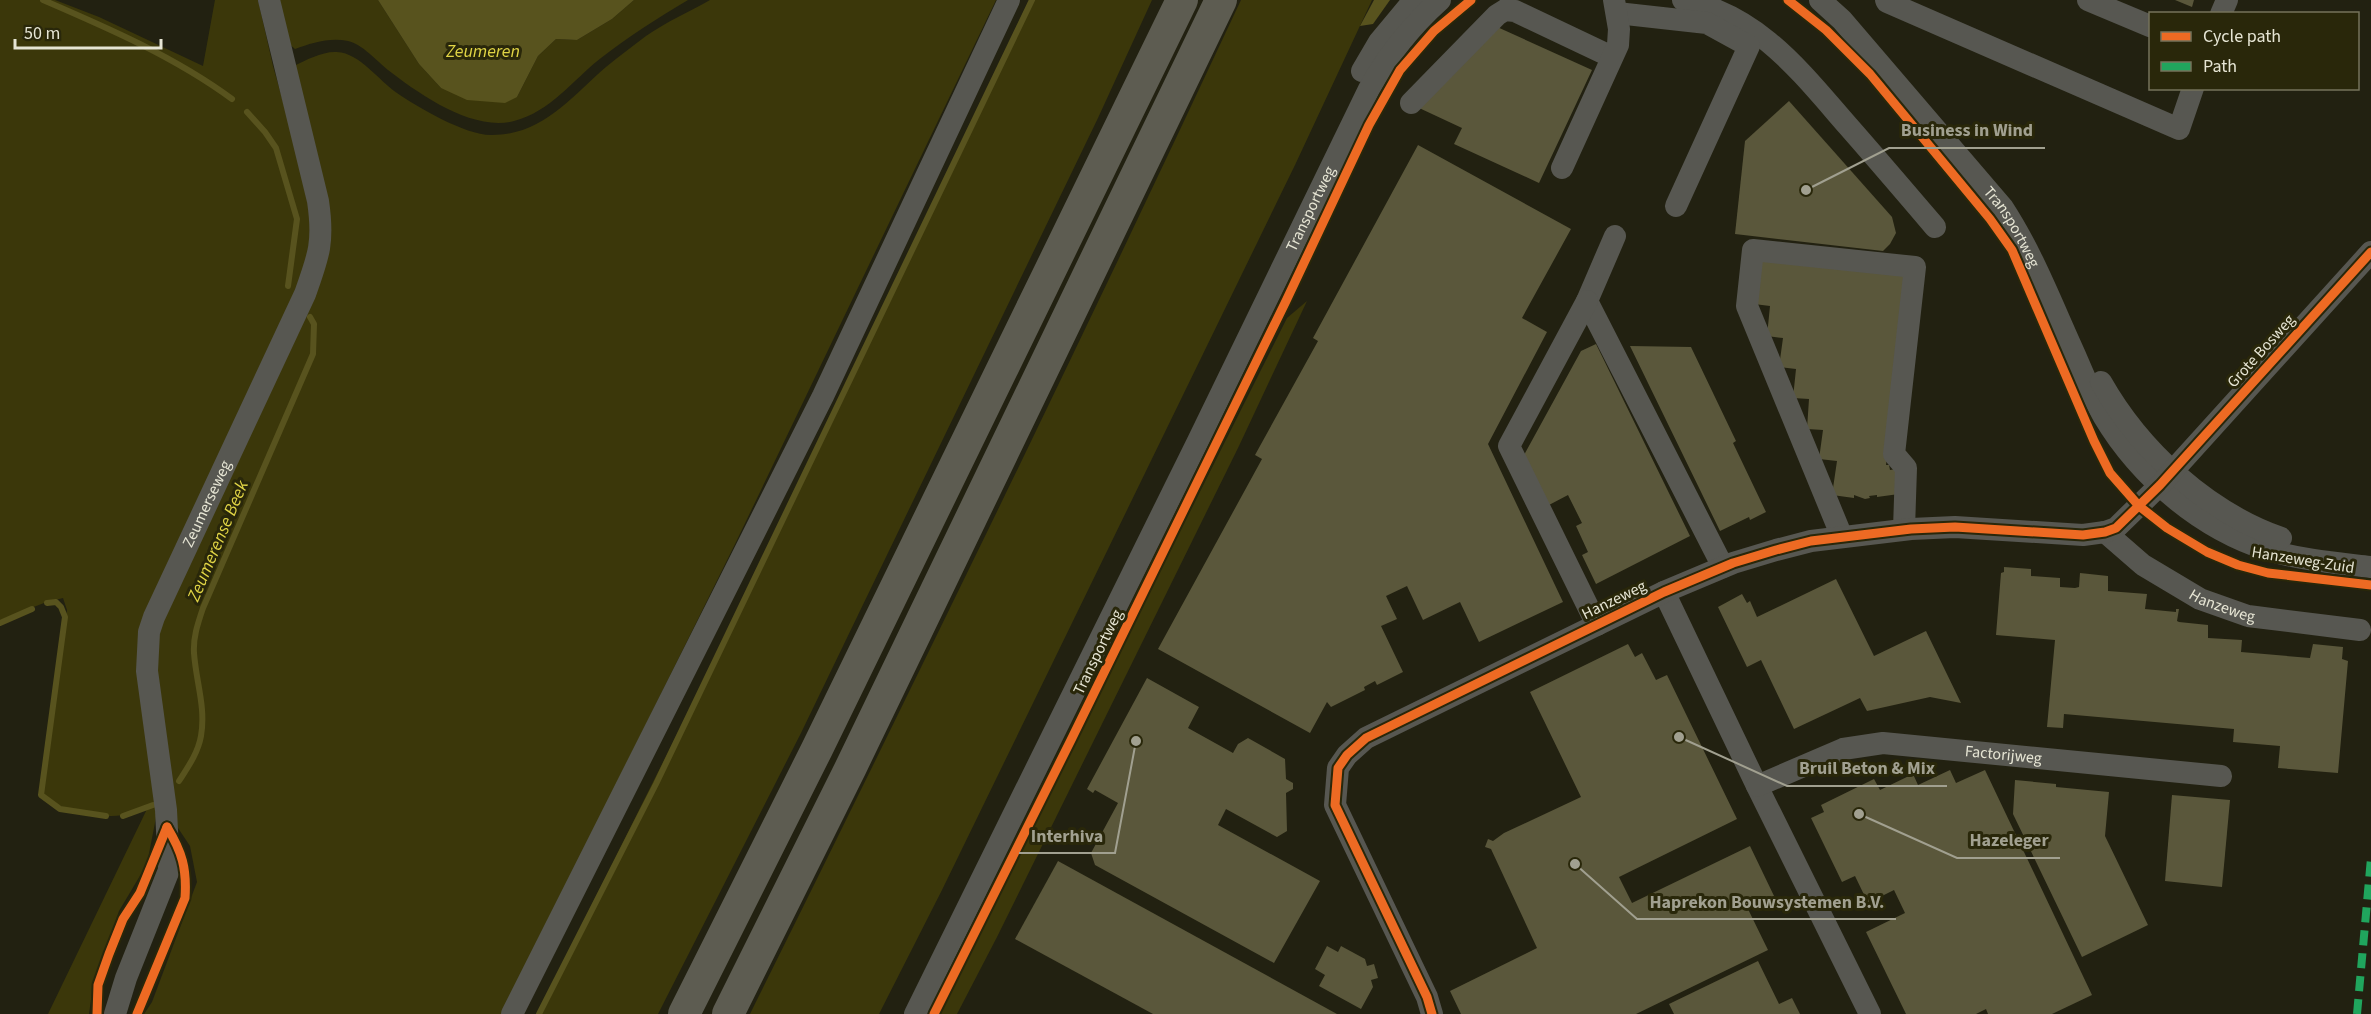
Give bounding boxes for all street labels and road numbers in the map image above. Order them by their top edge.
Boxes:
street label: Transportweg [1281,163,1341,255]
street label: Transportweg [1978,181,2045,271]
street label: Grote Bosweg [2222,309,2300,393]
street label: Zeumerseweg [177,457,237,551]
street label: Hanzeweg-Zuid [2250,541,2356,579]
street label: Hanzeweg [1578,575,1650,625]
street label: Hanzeweg [2185,584,2256,628]
street label: Transportweg [1068,606,1128,698]
street label: Factorijweg [1964,740,2043,769]

